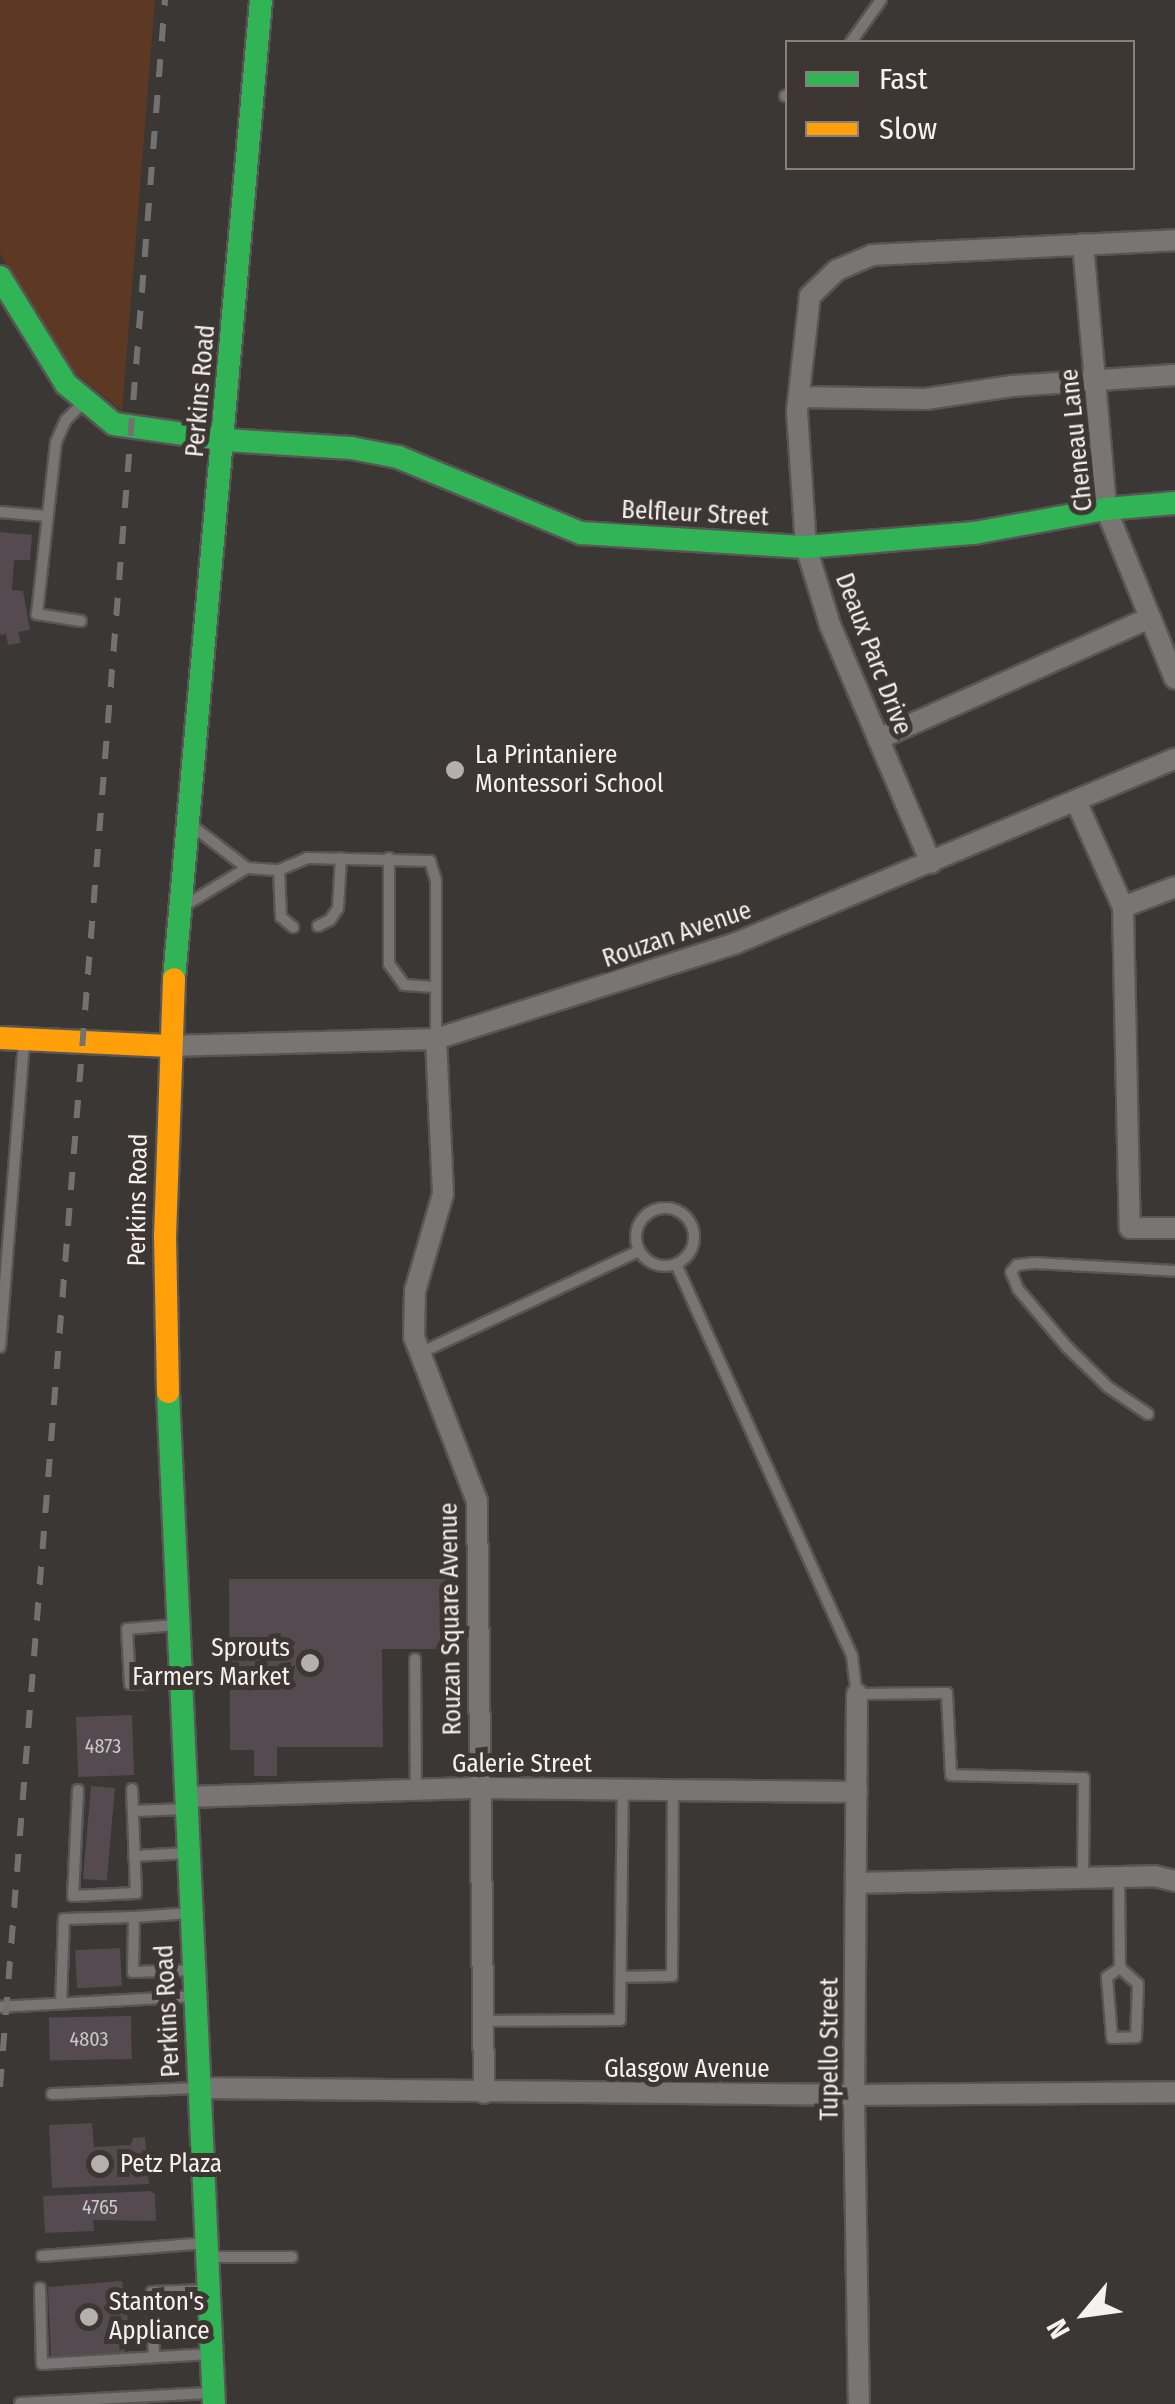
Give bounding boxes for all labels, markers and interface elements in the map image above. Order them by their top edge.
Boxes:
legend [785,40,1135,170]
text: Fast [879,61,927,97]
text: Slow [879,111,937,147]
street label: Perkins Road [180,323,222,459]
street label: Cheneau Lane [1055,367,1099,513]
street label: Belfleur Street [620,495,770,533]
street label: Deaux Parc Drive [828,569,918,739]
place label: La Printaniere Montessori School [475,741,664,800]
marker: La Printaniere Montessori School [444,759,466,781]
street label: Rouzan Avenue [599,896,755,974]
street label: Perkins Road [122,1133,154,1267]
street label: Rouzan Square Avenue [434,1502,468,1736]
place label: Sprouts Farmers Market [132,1634,290,1693]
marker: Sprouts Farmers Market [299,1652,321,1674]
house number: 4873 [85,1734,121,1758]
street label: Galerie Street [452,1749,592,1779]
street label: Perkins Road [150,1944,186,2078]
street label: Tupello Street [815,1978,845,2120]
house number: 4803 [70,2027,108,2051]
street label: Glasgow Avenue [604,2054,770,2084]
place label: Petz Plaza [120,2149,222,2179]
marker: Petz Plaza [89,2153,111,2175]
house number: 4765 [82,2195,118,2219]
north arrow [1035,2264,1135,2364]
place label: Stanton's Appliance [109,2288,210,2347]
marker: Stanton's Appliance [78,2306,100,2328]
text: N [1040,2313,1077,2344]

